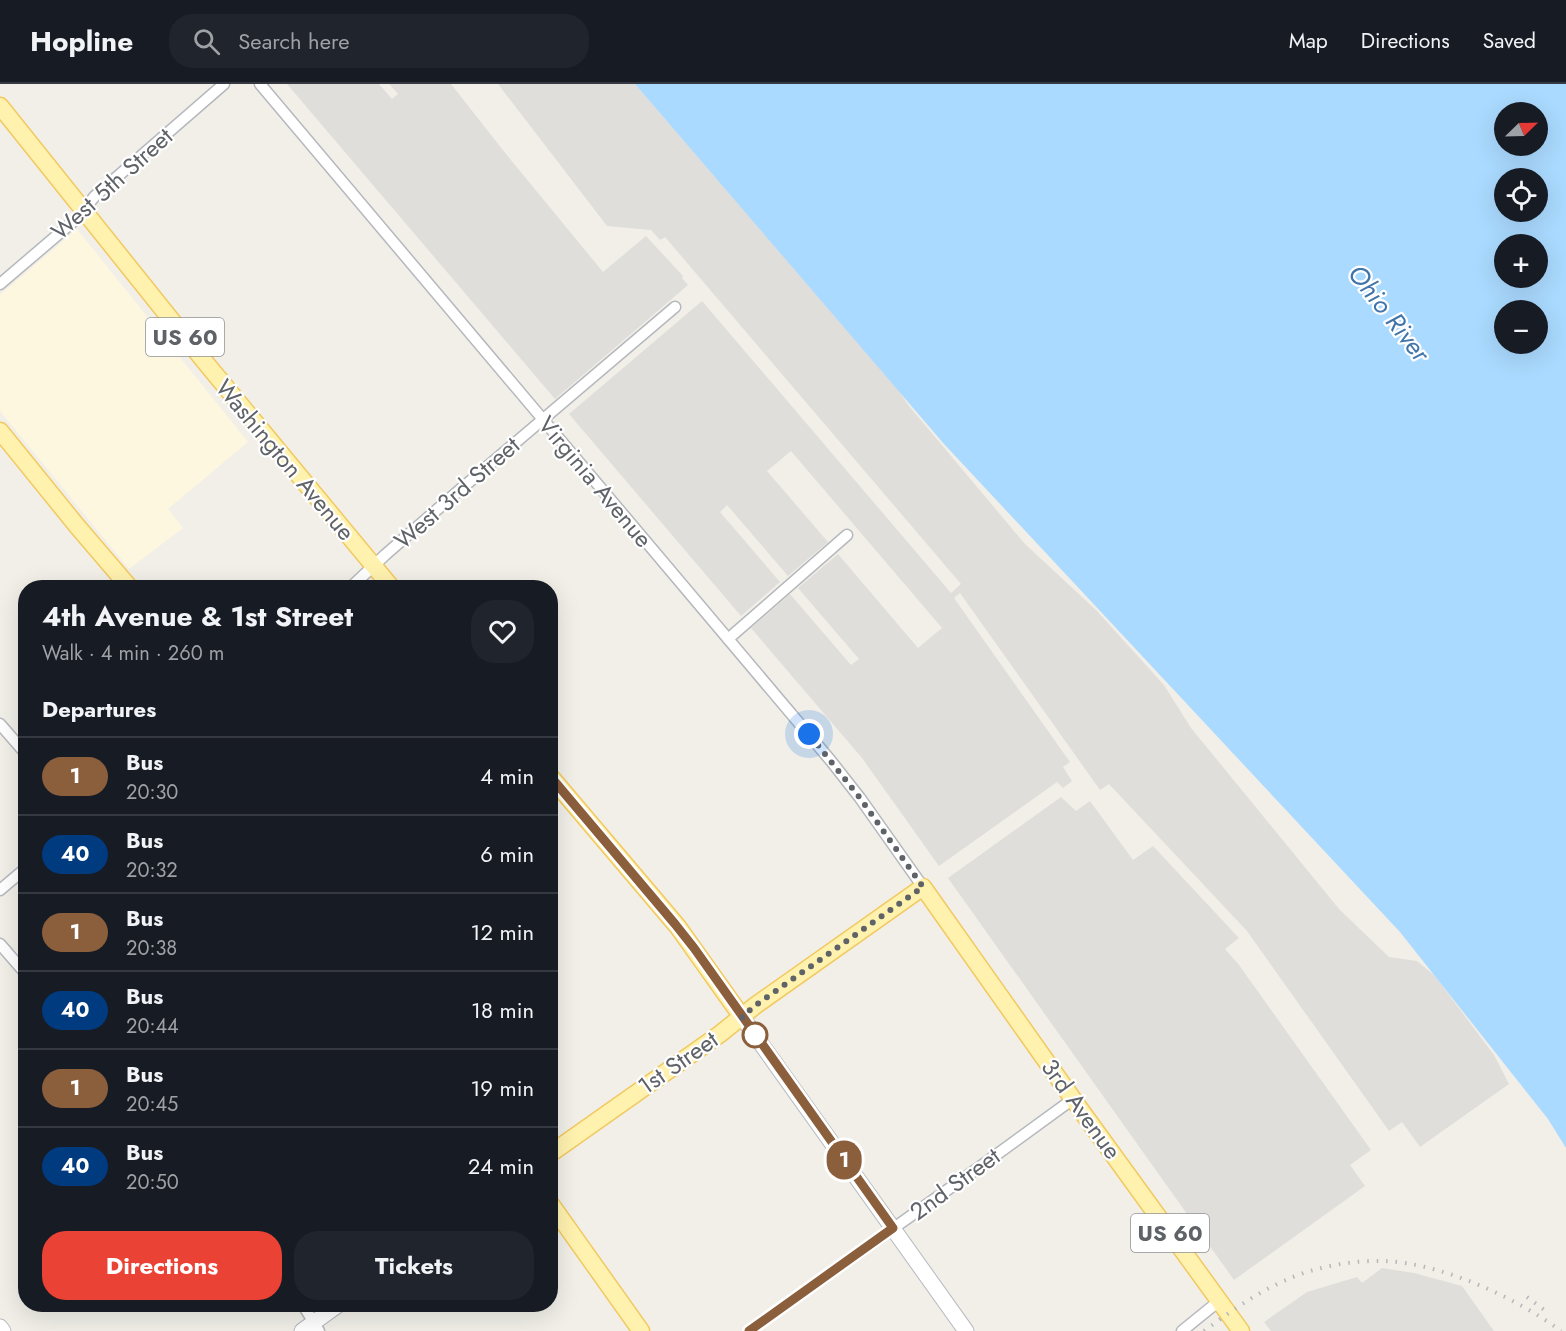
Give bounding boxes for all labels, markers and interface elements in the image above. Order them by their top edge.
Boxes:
search box [169,14,589,68]
text: Hopline [30,21,133,62]
icon: search [190,25,223,58]
text: Search here [238,25,350,57]
text: Map [1289,26,1328,56]
text: Directions [1361,26,1450,56]
text: Saved [1483,26,1536,56]
north arrow [1494,102,1548,156]
map controls [1494,102,1548,354]
street label: West 5th Street [43,119,180,248]
button: locate [1494,168,1548,222]
button: + [1494,234,1548,288]
water label: Ohio River [1339,256,1440,371]
button: − [1494,300,1548,354]
road number: US 60 [146,318,224,356]
street label: Washington Avenue [207,371,363,548]
street label: Virginia Avenue [530,408,661,555]
street label: West 3rd Street [386,428,527,557]
text: 4th Avenue & 1st Street [42,596,353,637]
button: heart [471,600,534,663]
text: Walk · 4 min · 260 m [42,639,224,668]
text: Departures [42,693,156,725]
your location [794,719,824,749]
text: Bus [126,746,163,778]
text: 4 min [480,760,534,792]
text: 1 [70,761,80,791]
text: 20:30 [126,778,178,807]
text: Bus [126,824,163,856]
text: 6 min [480,838,534,870]
text: 40 [61,839,89,869]
text: 20:32 [126,856,178,885]
text: Bus [126,902,163,934]
text: 12 min [471,916,534,948]
text: 1 [70,917,80,947]
text: 20:38 [126,934,177,963]
text: Bus [126,980,163,1012]
text: 18 min [471,994,534,1026]
text: 40 [61,995,89,1025]
text: 20:44 [126,1012,179,1041]
street label: 1st Street [631,1022,725,1103]
unlabelled marker [742,1022,768,1048]
street label: 3rd Avenue [1033,1051,1130,1166]
text: Bus [126,1058,163,1090]
text: 19 min [470,1072,534,1104]
text: 1 [70,1073,80,1103]
text: 20:45 [126,1090,178,1119]
text: Bus [126,1136,163,1168]
street label: 2nd Street [902,1139,1007,1228]
line badge: 1 [824,1140,864,1180]
text: 1 [839,1145,849,1175]
text: 24 min [468,1150,534,1182]
text: 40 [61,1151,89,1181]
text: 20:50 [126,1168,179,1197]
road number: US 60 [1131,1214,1209,1252]
button: Directions [42,1231,282,1300]
button: Tickets [294,1231,534,1300]

